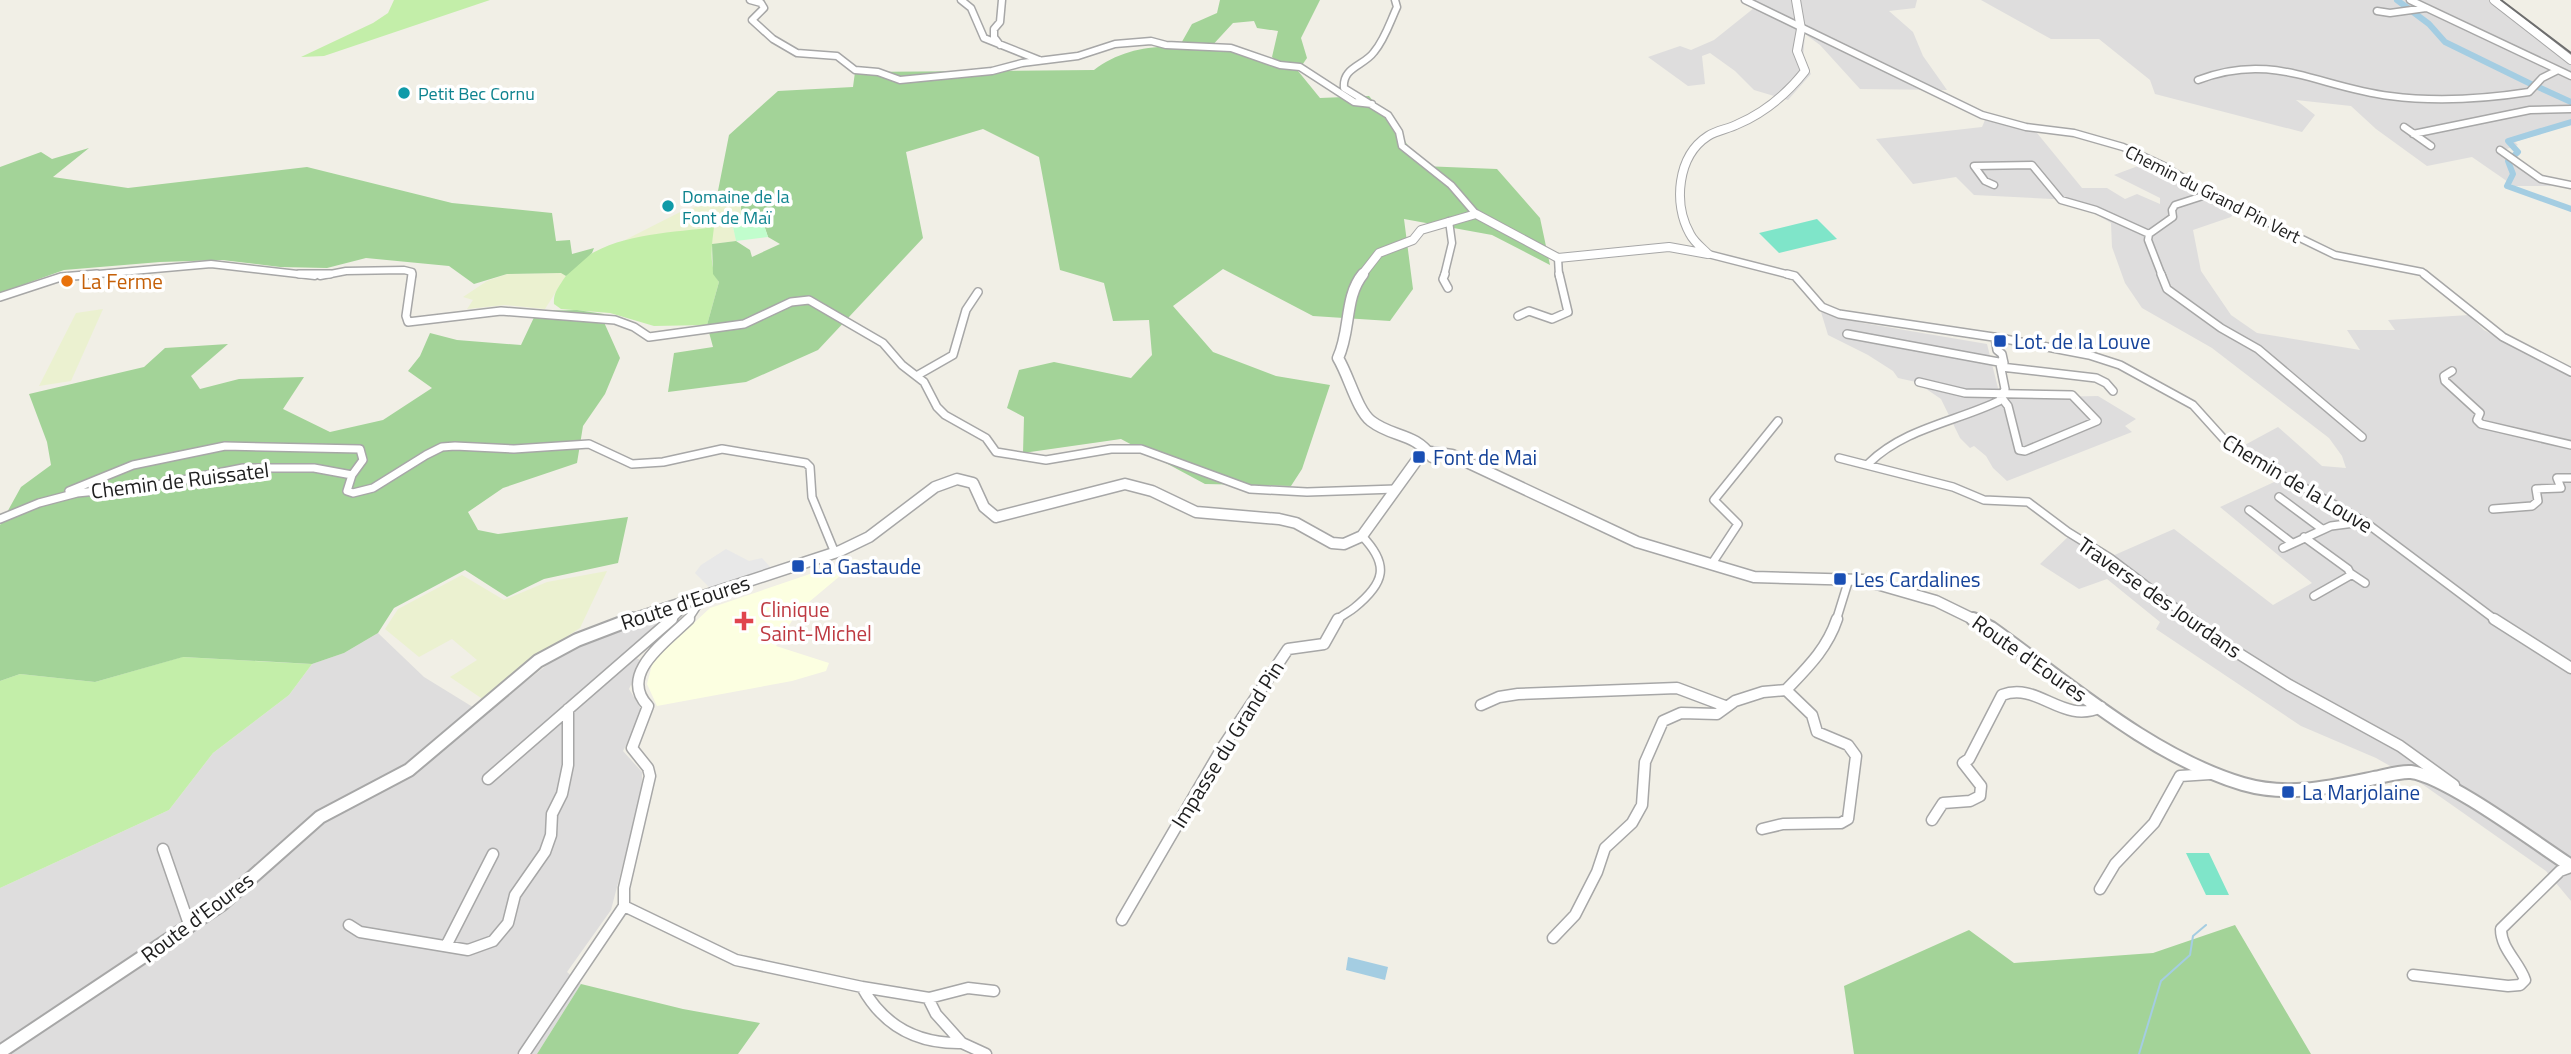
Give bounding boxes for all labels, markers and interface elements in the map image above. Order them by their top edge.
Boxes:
place label: Petit Bec Cornu [418,80,535,107]
marker: Petit Bec Cornu [396,85,412,101]
street label: Chemin du Grand Pin Vert [2121,138,2306,250]
place label: Domaine de la Font de Maï [682,183,790,231]
marker: Domaine de la Font de Maï [660,198,676,214]
place label: La Ferme [81,265,163,297]
marker: La Ferme [59,273,75,289]
place label: Lot. de la Louve [2014,325,2151,357]
marker: Lot. de la Louve [1992,333,2008,349]
street label: Chemin de la Louve [2217,425,2379,541]
place label: Font de Mai [1433,441,1537,473]
marker: Font de Mai [1411,449,1427,465]
street label: Chemin de Ruissatel [89,453,271,507]
street label: Traverse des Jourdans [2071,528,2249,666]
place label: La Gastaude [812,550,921,582]
marker: La Gastaude [790,558,806,574]
place label: Les Cardalines [1854,563,1981,595]
street label: Route d'Eoures [616,566,754,638]
marker: Les Cardalines [1832,571,1848,587]
place label: Clinique Saint-Michel [760,593,872,649]
street label: Route d'Eoures [1966,606,2094,710]
marker: Clinique Saint-Michel [734,611,754,631]
street label: Impasse du Grand Pin [1163,654,1291,834]
place label: La Marjolaine [2302,776,2420,808]
marker: La Marjolaine [2280,784,2296,800]
street label: Route d'Eoures [134,864,260,970]

